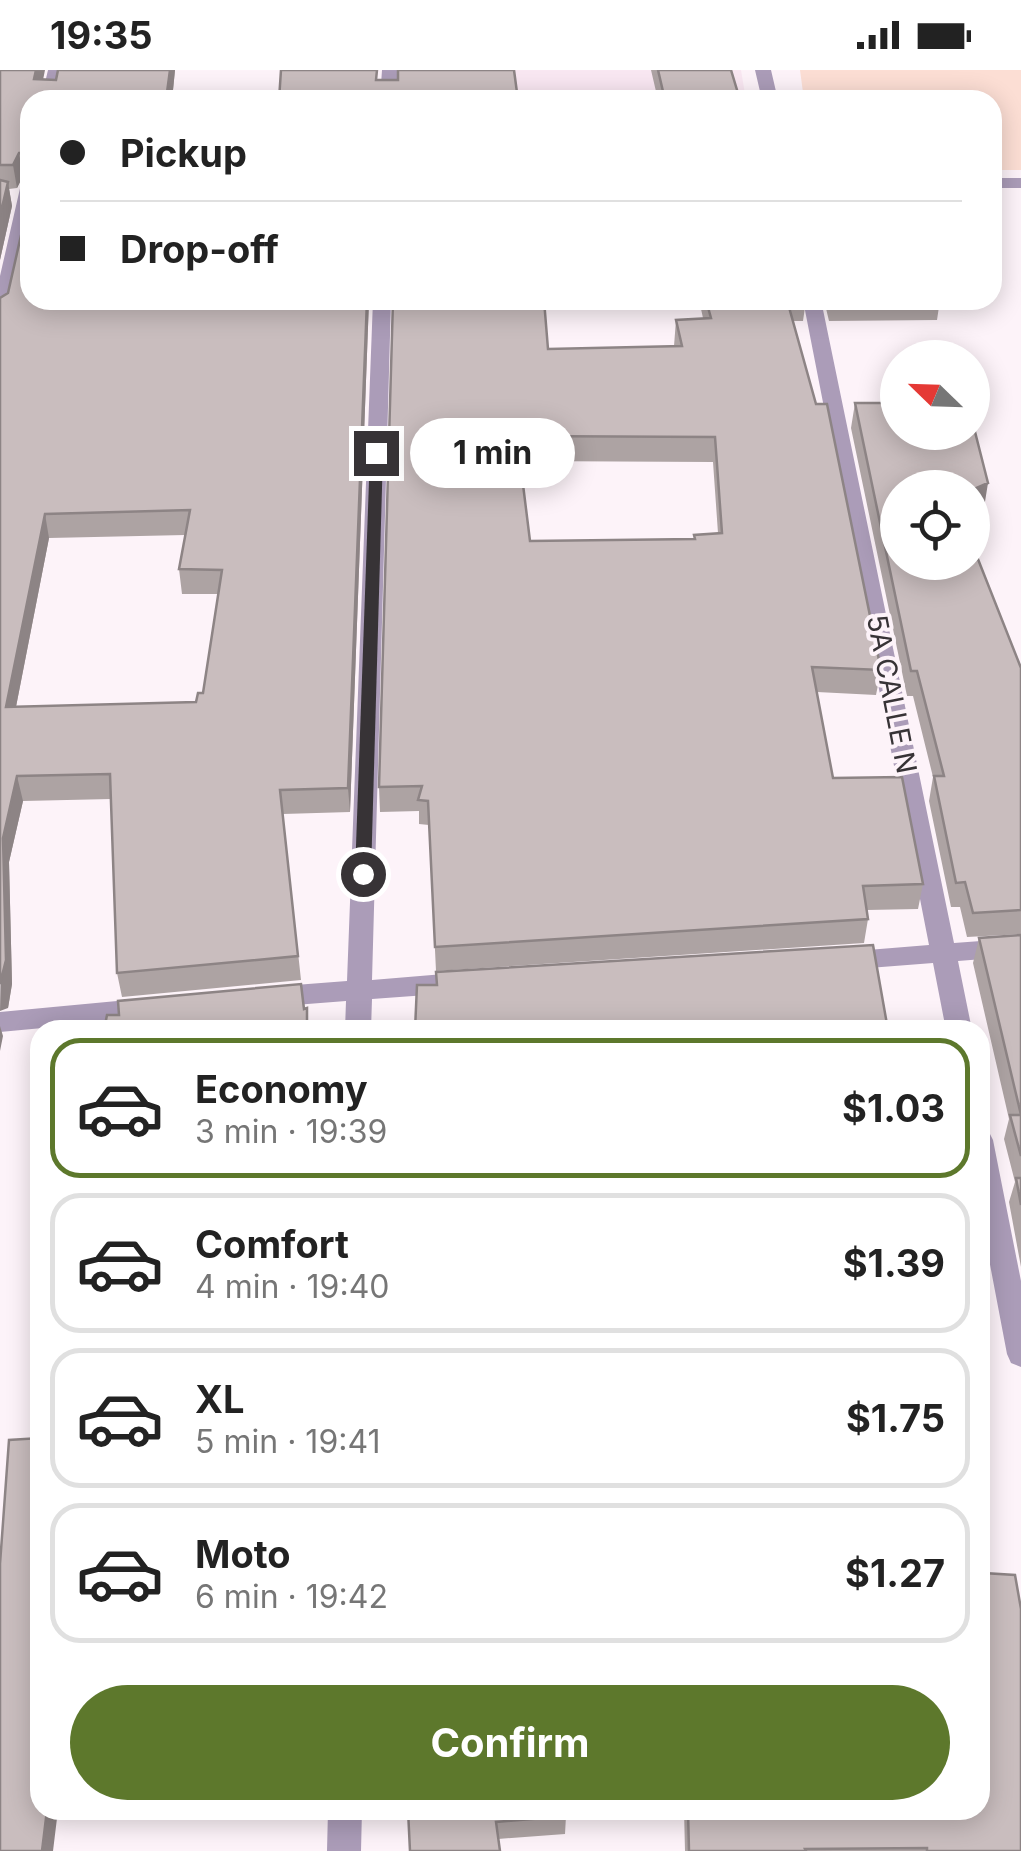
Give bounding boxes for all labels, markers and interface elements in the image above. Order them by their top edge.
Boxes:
text: 19:35 [50,12,153,58]
text: Pickup [120,130,247,176]
text: Drop-off [120,226,279,272]
north arrow [880,340,990,450]
map controls [880,340,990,580]
callout: 1 min [411,418,576,488]
route end [354,431,399,476]
text: 1 min [453,433,532,472]
button: locate [880,470,990,580]
street label: 5A CALLE N [860,612,924,776]
route start [341,852,386,897]
icon: car [75,1063,165,1153]
text: Economy [195,1066,368,1112]
text: $1.03 [842,1085,945,1131]
text: 3 min · 19:39 [195,1112,387,1151]
icon: car [75,1218,165,1308]
text: Comfort [195,1221,349,1267]
text: $1.39 [843,1240,945,1286]
text: 4 min · 19:40 [195,1267,390,1306]
icon: car [75,1373,165,1463]
text: XL [195,1376,245,1422]
text: $1.75 [846,1395,945,1441]
text: 5 min · 19:41 [195,1422,381,1461]
icon: car [75,1528,165,1618]
text: Moto [195,1531,291,1577]
text: $1.27 [845,1550,945,1596]
text: 6 min · 19:42 [195,1577,388,1616]
button: Confirm [70,1685,950,1800]

